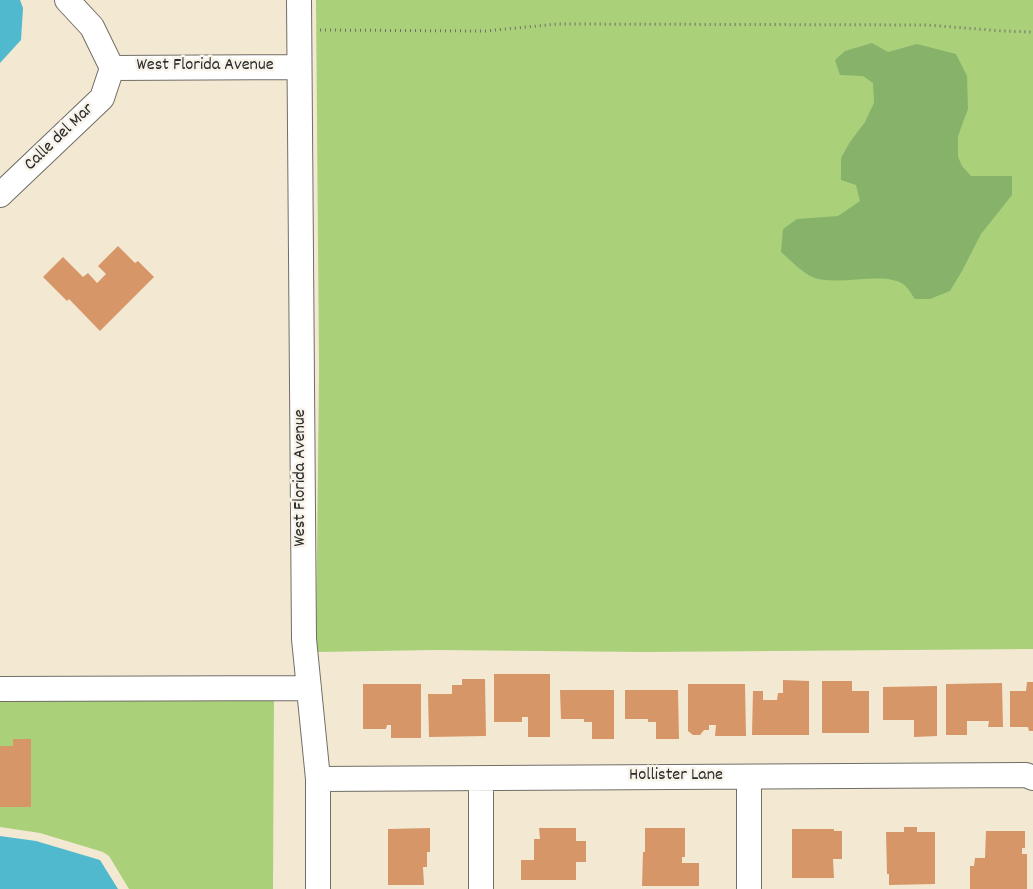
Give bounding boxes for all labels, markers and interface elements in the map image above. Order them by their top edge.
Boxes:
street label: West Florida Avenue [136,56,274,78]
street label: Calle del Mar [21,100,99,176]
street label: West Florida Avenue [291,409,313,547]
street label: Hollister Lane [629,766,723,788]

